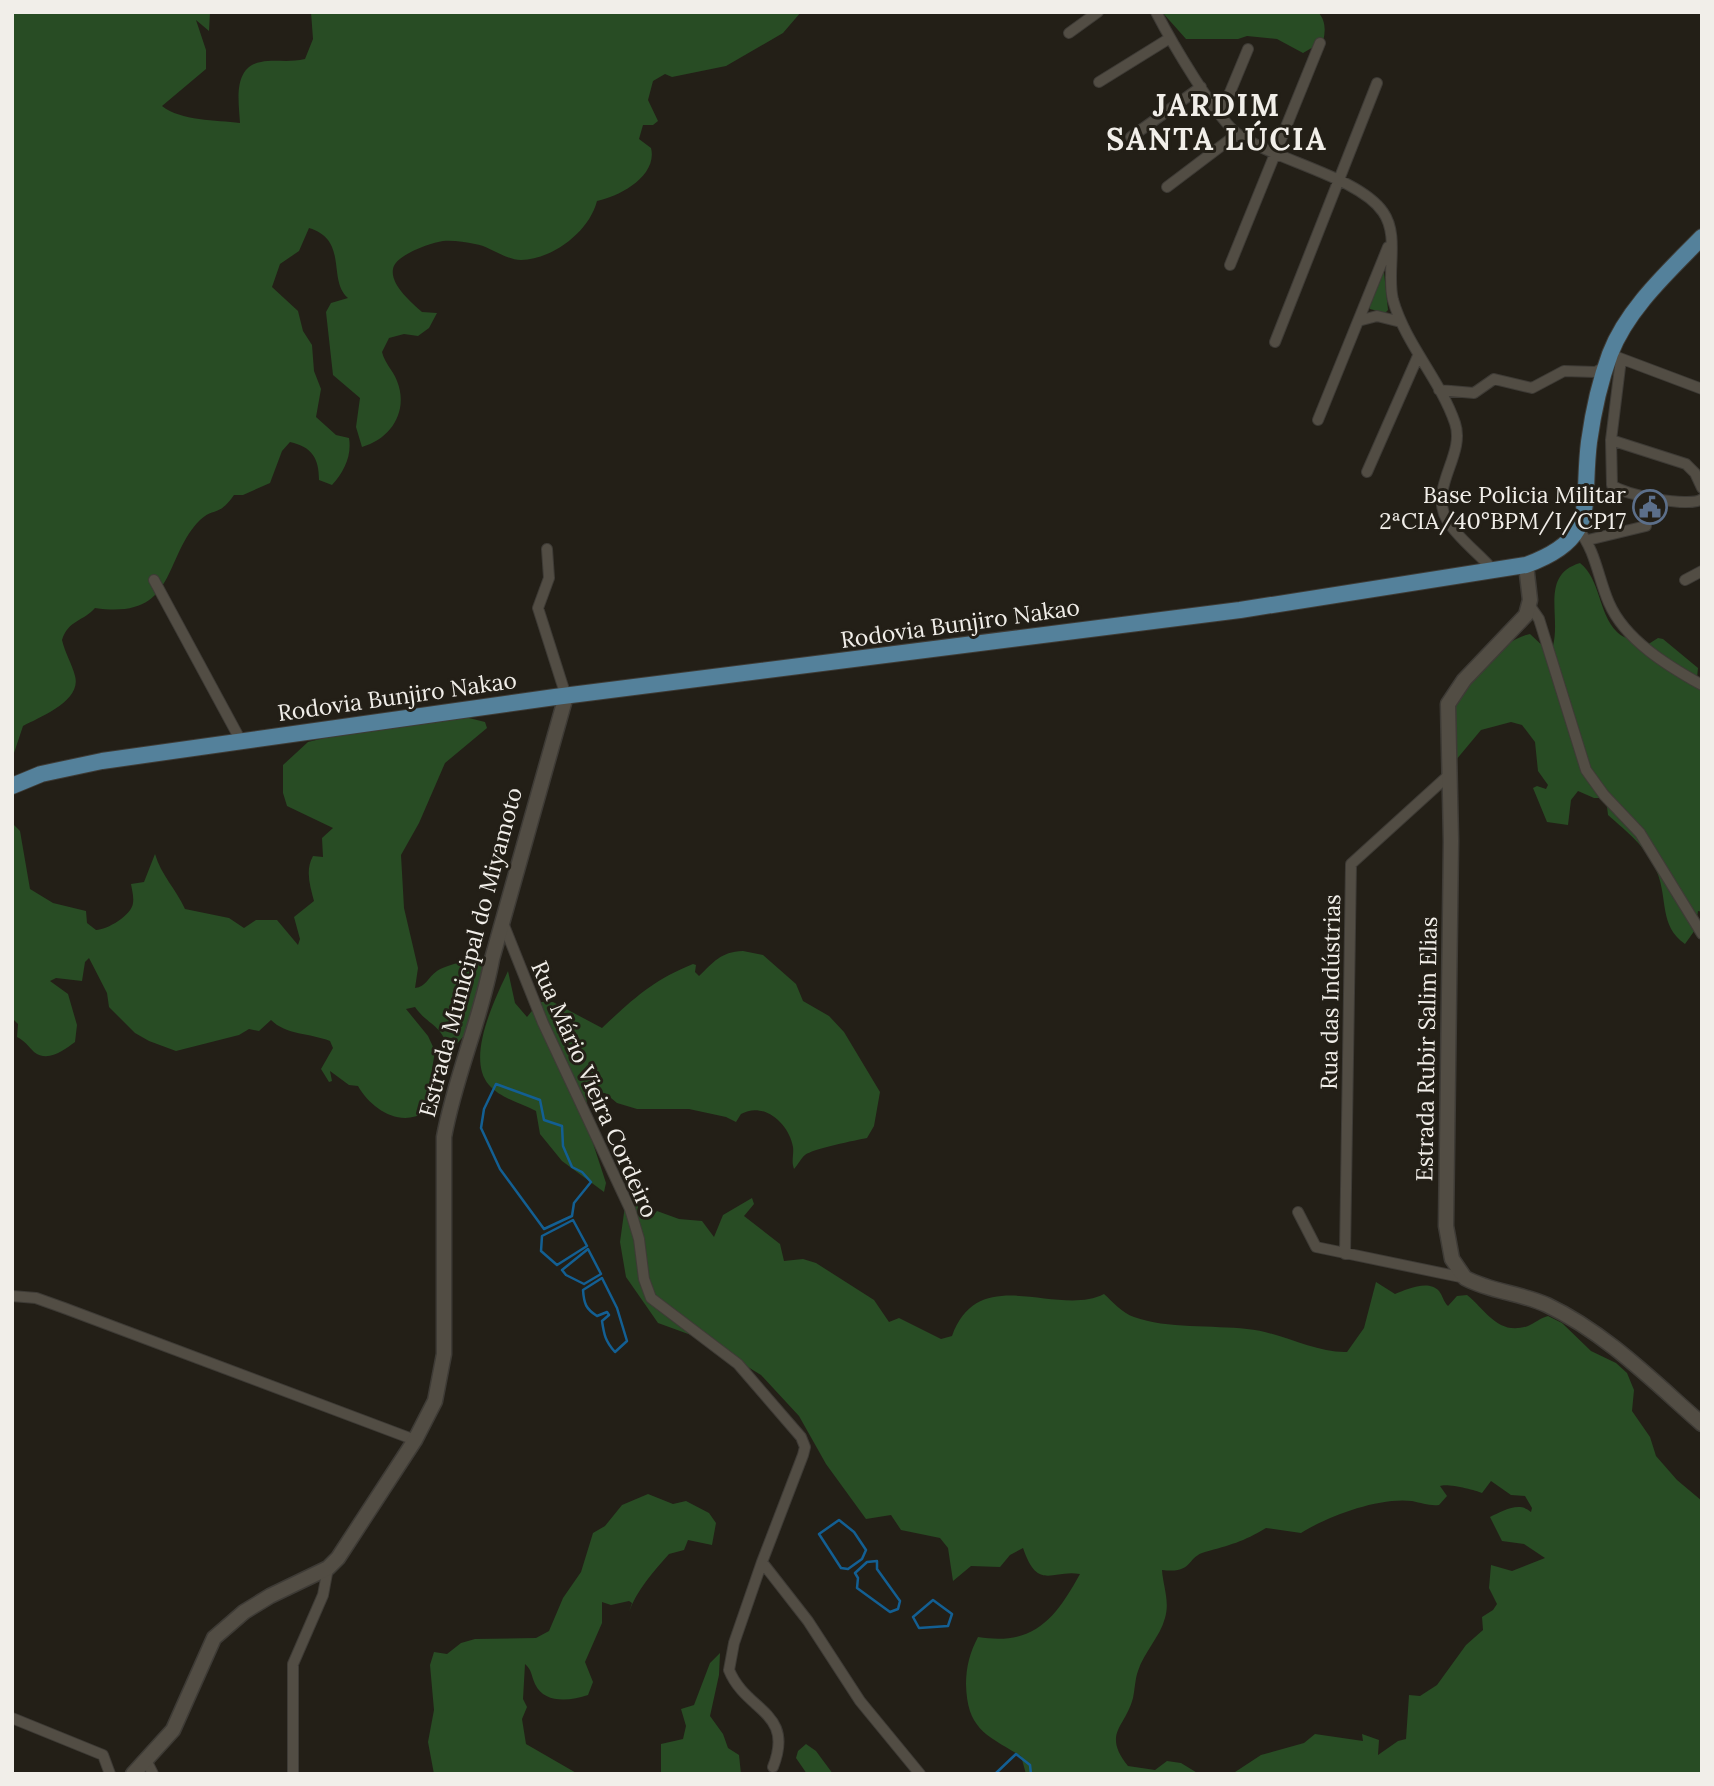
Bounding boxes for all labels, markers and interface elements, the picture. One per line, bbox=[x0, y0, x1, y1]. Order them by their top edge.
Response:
district label: JARDIM SANTA LÚCIA bbox=[1106, 86, 1328, 158]
place label: Base Policia Militar 2ªCIA/40°BPM/I/CP17 bbox=[1379, 480, 1626, 536]
public building icon: Base Policia Militar 2ªCIA/40°BPM/I/CP17 bbox=[1631, 488, 1669, 526]
street label: Rodovia Bunjiro Nakao bbox=[839, 592, 1081, 654]
street label: Rodovia Bunjiro Nakao bbox=[276, 665, 518, 727]
street label: Estrada Municipal do Miyamoto bbox=[412, 784, 528, 1120]
street label: Rua das Indústrias bbox=[1314, 894, 1346, 1090]
street label: Estrada Rubir Salim Elias bbox=[1409, 916, 1443, 1182]
street label: Rua Mário Vieira Cordeiro bbox=[525, 956, 665, 1222]

